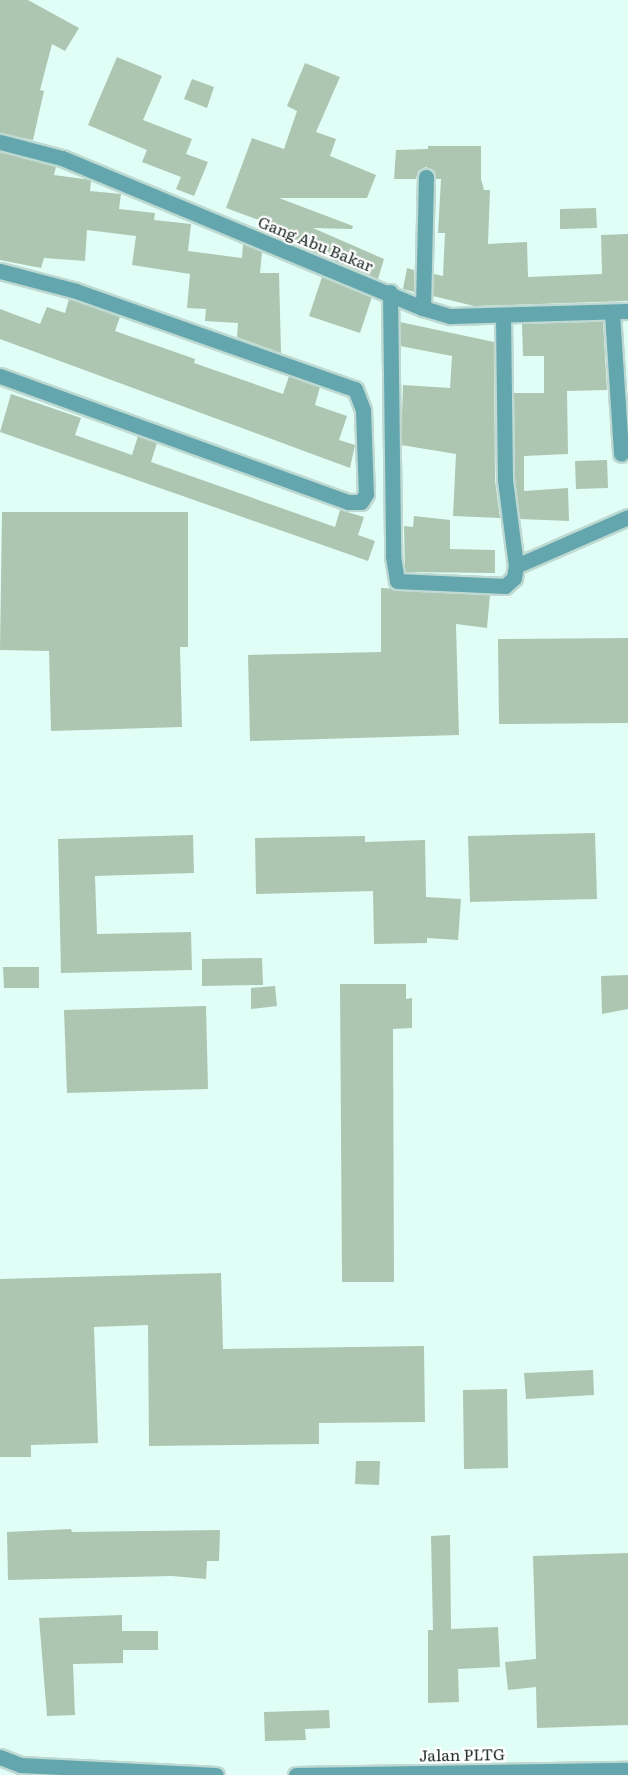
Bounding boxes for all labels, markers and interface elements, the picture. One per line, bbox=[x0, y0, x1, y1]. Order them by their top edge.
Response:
street label: Gang Abu Bakar bbox=[256, 211, 376, 275]
street label: Jalan PLTG bbox=[419, 1744, 505, 1764]

